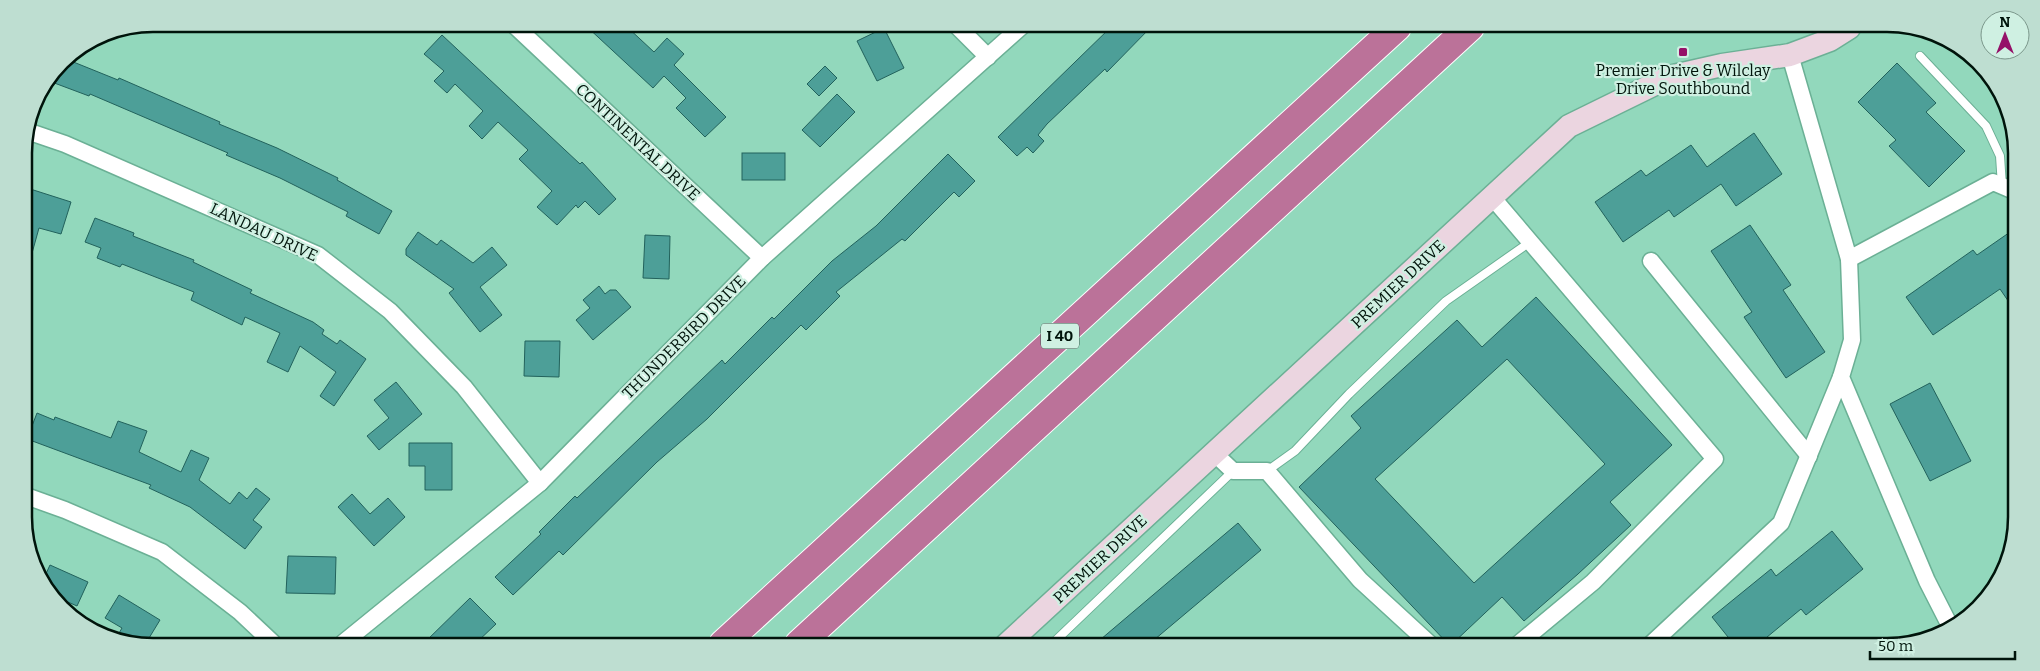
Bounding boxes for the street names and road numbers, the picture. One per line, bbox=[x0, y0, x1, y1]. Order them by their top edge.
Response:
street label: CONTINENTAL DRIVE bbox=[572, 80, 704, 204]
street label: LANDAU DRIVE bbox=[207, 199, 321, 265]
street label: PREMIER DRIVE bbox=[1347, 236, 1449, 332]
street label: THUNDERBIRD DRIVE bbox=[618, 271, 750, 403]
road number: I 40 bbox=[1041, 324, 1079, 348]
street label: PREMIER DRIVE bbox=[1049, 511, 1151, 607]

